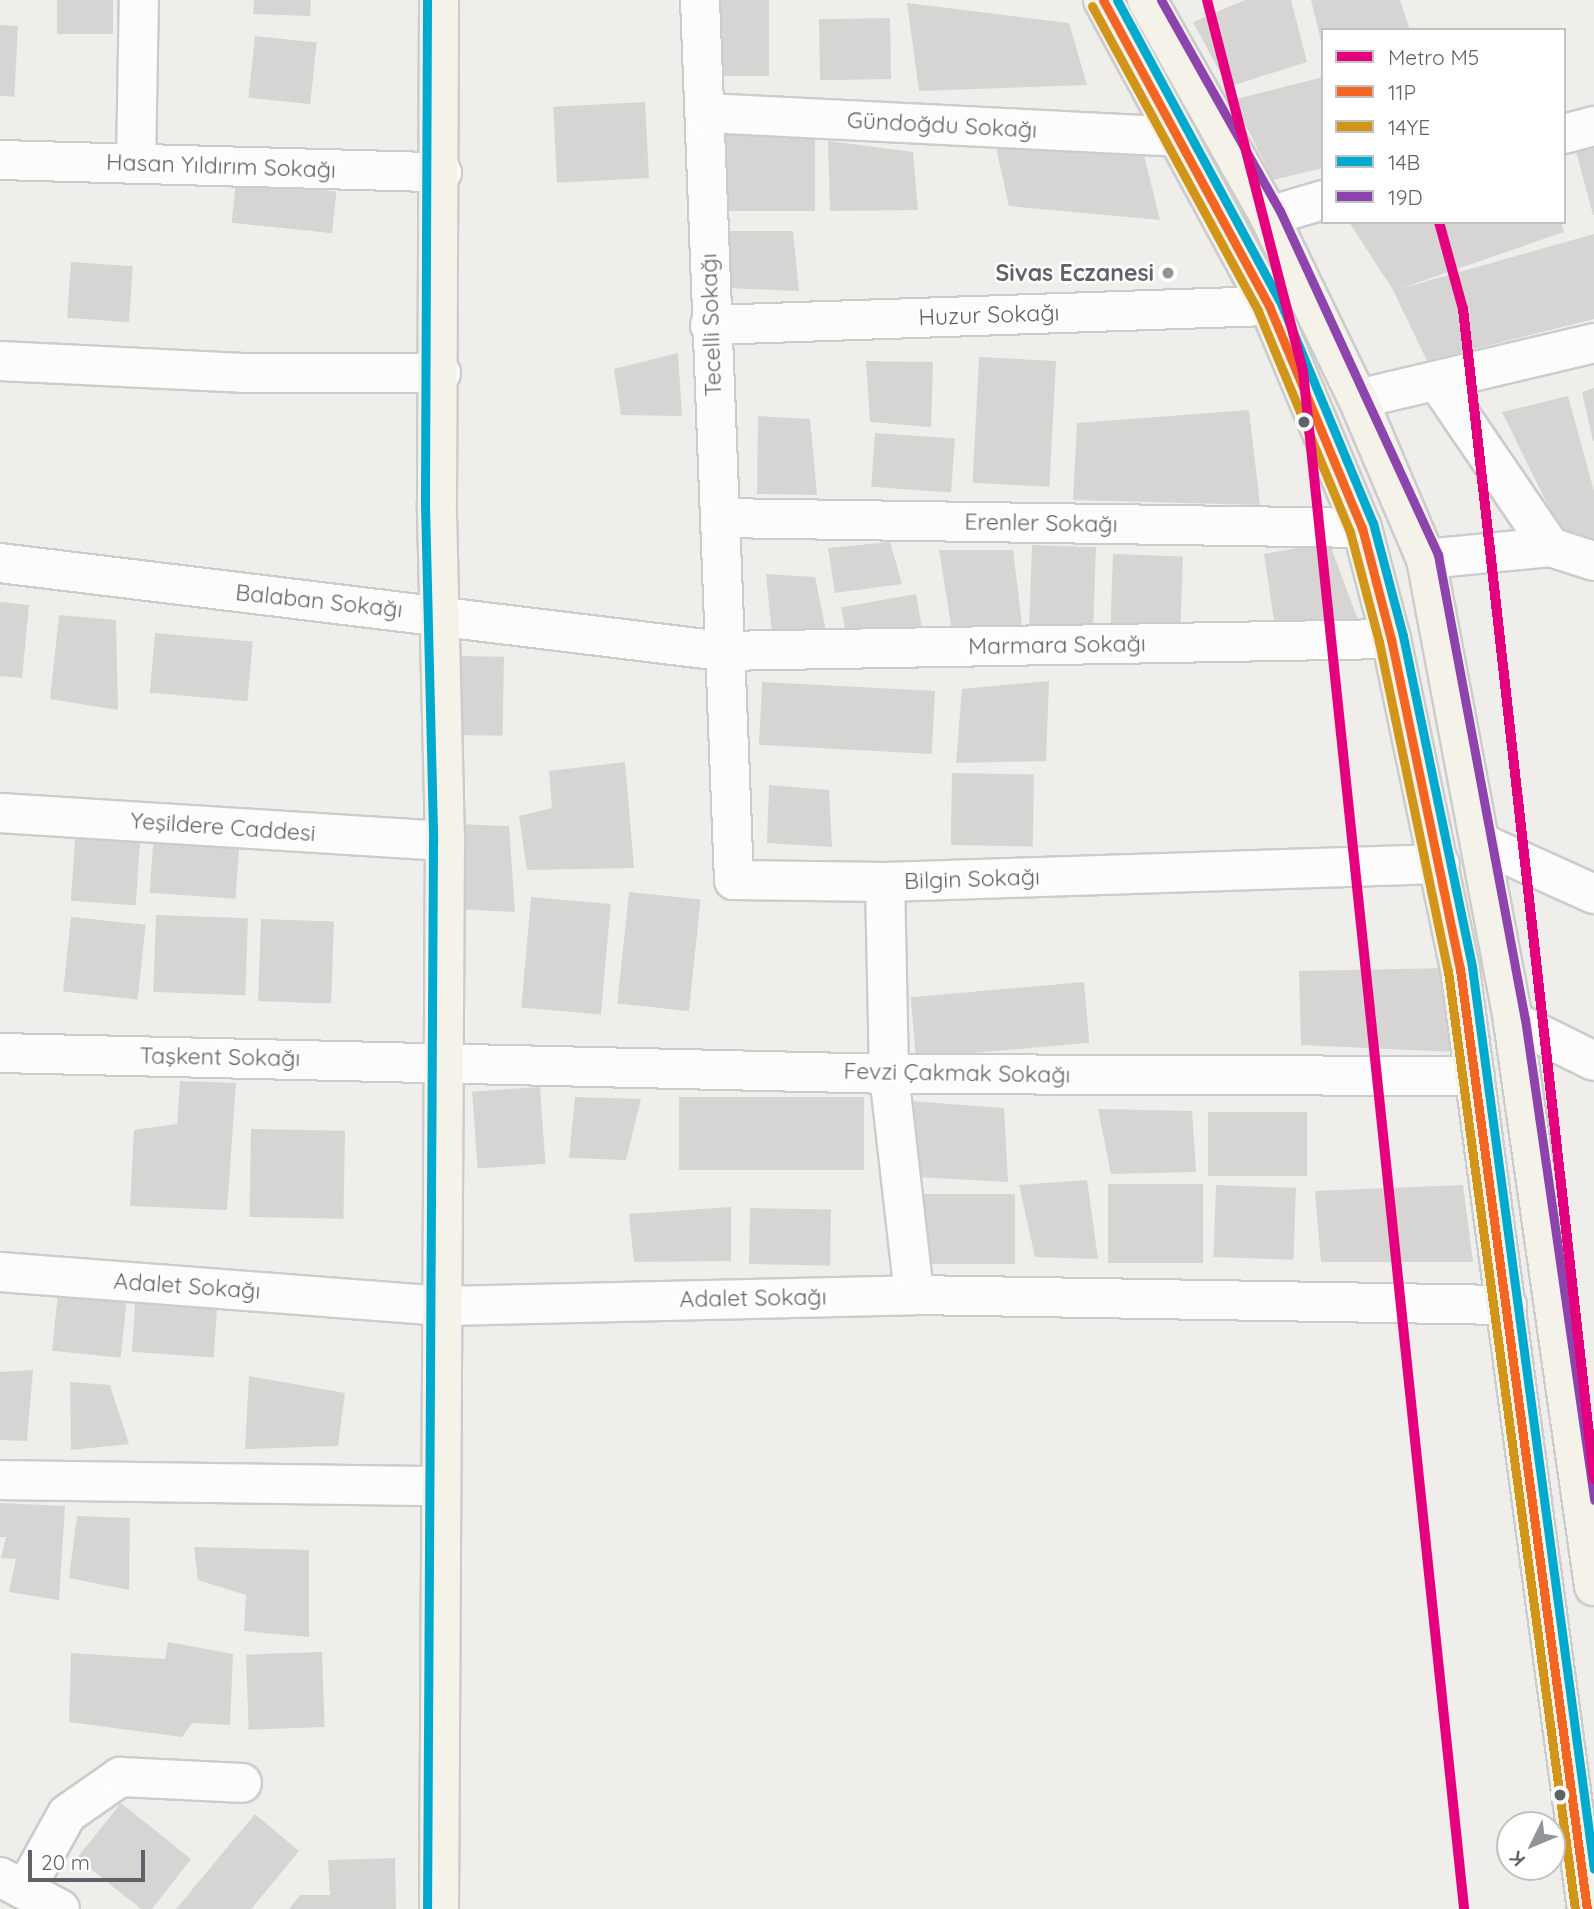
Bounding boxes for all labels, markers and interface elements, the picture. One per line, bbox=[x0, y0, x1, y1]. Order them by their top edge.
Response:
legend bbox=[1321, 28, 1566, 224]
text: Metro M5 bbox=[1388, 44, 1479, 70]
text: 11P bbox=[1388, 79, 1416, 105]
street label: Gündoğdu Sokağı bbox=[846, 106, 1038, 144]
text: 14YE bbox=[1388, 114, 1430, 140]
street label: Hasan Yıldırım Sokağı bbox=[106, 148, 336, 184]
text: 14B bbox=[1388, 149, 1420, 175]
text: 19D bbox=[1388, 184, 1423, 210]
street label: Tecelli Sokağı bbox=[695, 253, 727, 397]
place label: Sivas Eczanesi bbox=[996, 259, 1154, 287]
marker: Sivas Eczanesi bbox=[1160, 265, 1176, 281]
street label: Huzur Sokağı bbox=[918, 299, 1060, 331]
unlabelled marker bbox=[1297, 415, 1311, 429]
street label: Erenler Sokağı bbox=[964, 508, 1118, 538]
street label: Balaban Sokağı bbox=[234, 579, 404, 623]
street label: Marmara Sokağı bbox=[968, 630, 1146, 660]
street label: Yeşildere Caddesi bbox=[129, 807, 317, 847]
street label: Bilgin Sokağı bbox=[904, 863, 1040, 895]
street label: Taşkent Sokağı bbox=[139, 1042, 301, 1072]
street label: Fevzi Çakmak Sokağı bbox=[843, 1057, 1071, 1089]
street label: Adalet Sokağı bbox=[113, 1267, 261, 1305]
street label: Adalet Sokağı bbox=[679, 1283, 827, 1313]
unlabelled marker bbox=[1553, 1788, 1567, 1802]
north arrow bbox=[1496, 1811, 1566, 1881]
scale bar bbox=[32, 1836, 149, 1880]
text: K bbox=[1504, 1846, 1530, 1872]
text: 20 m bbox=[41, 1849, 90, 1875]

